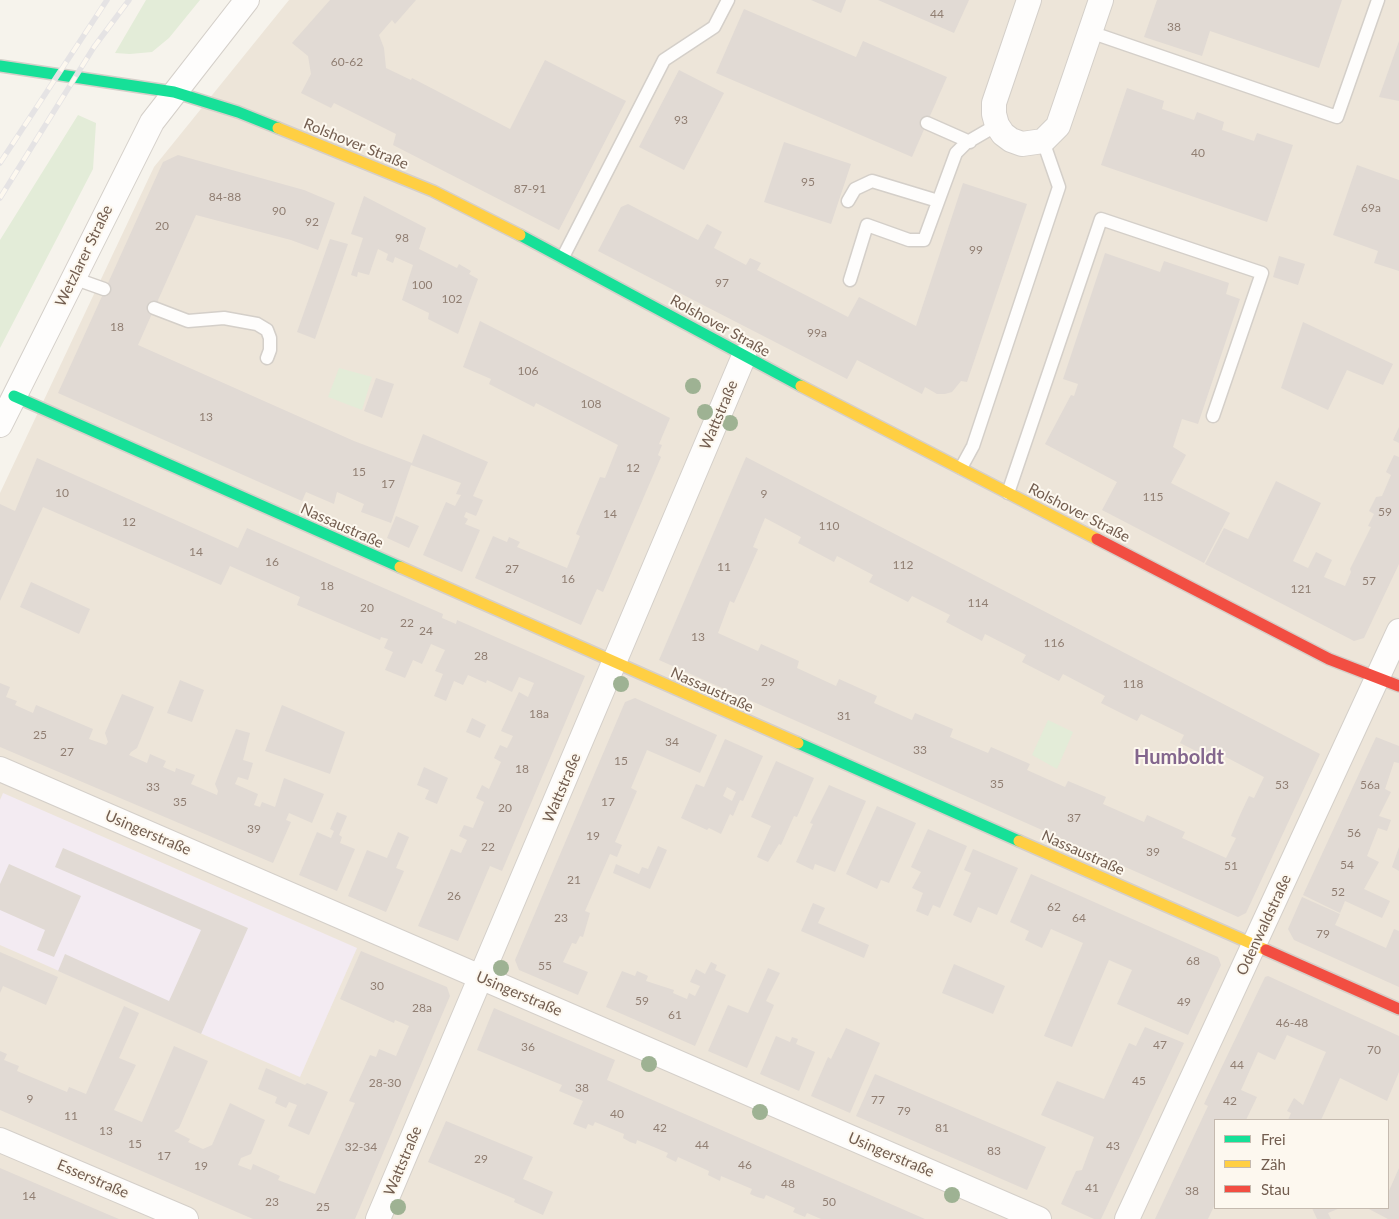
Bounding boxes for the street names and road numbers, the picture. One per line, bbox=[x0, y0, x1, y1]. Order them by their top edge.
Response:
street label: Rolshover Straße bbox=[301, 115, 411, 173]
street label: Wetzlarer Straße bbox=[52, 202, 116, 310]
street label: Rolshover Straße bbox=[667, 291, 773, 361]
street label: Wattstraße bbox=[696, 378, 742, 452]
street label: Rolshover Straße bbox=[1025, 480, 1133, 546]
street label: Nassaustraße bbox=[298, 500, 386, 552]
street label: Nassaustraße bbox=[668, 664, 756, 716]
street label: Wattstraße bbox=[539, 751, 585, 825]
street label: Usingerstraße bbox=[102, 807, 194, 859]
street label: Nassaustraße bbox=[1039, 827, 1127, 879]
street label: Odenwaldstraße bbox=[1233, 872, 1295, 978]
street label: Usingerstraße bbox=[473, 968, 565, 1020]
street label: Wattstraße bbox=[380, 1124, 426, 1198]
street label: Usingerstraße bbox=[845, 1129, 937, 1181]
street label: Esserstraße bbox=[54, 1156, 132, 1202]

